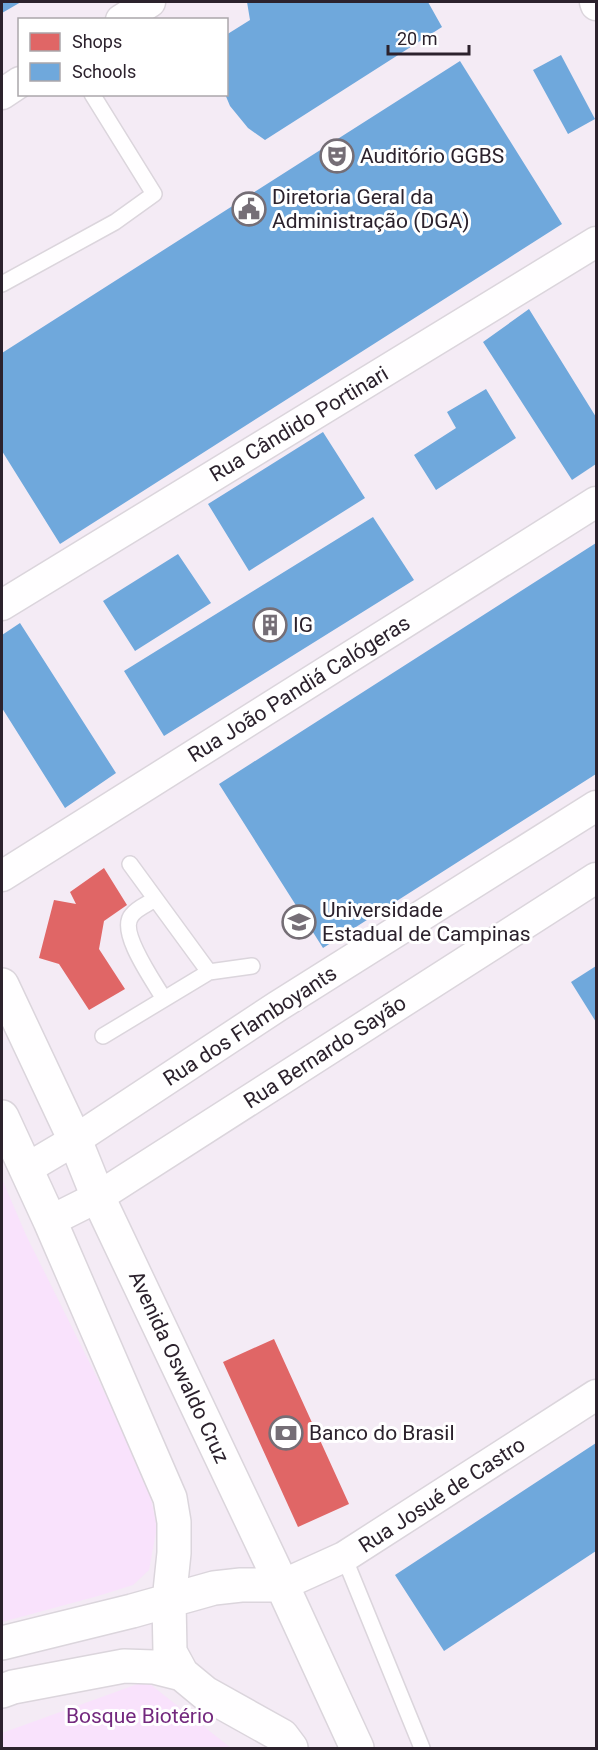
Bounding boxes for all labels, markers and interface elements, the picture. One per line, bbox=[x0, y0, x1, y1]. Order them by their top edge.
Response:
legend bbox=[18, 18, 228, 96]
scale bar bbox=[388, 18, 469, 56]
text: 20 m bbox=[397, 28, 437, 49]
text: Shops bbox=[72, 31, 122, 52]
text: Schools bbox=[72, 61, 136, 82]
theatre icon: Auditório GGBS bbox=[319, 138, 355, 174]
place label: Auditório GGBS bbox=[360, 144, 504, 168]
place label: Diretoria Geral da Administração (DGA) bbox=[272, 185, 470, 233]
public building icon: Diretoria Geral da Administração (DGA) bbox=[231, 191, 267, 227]
street label: Rua Cândido Portinari bbox=[205, 361, 393, 487]
building icon: IG bbox=[252, 607, 288, 643]
street label: Rua João Pandiá Calógeras bbox=[184, 611, 414, 767]
place label: IG bbox=[293, 613, 313, 637]
place label: Universidade Estadual de Campinas bbox=[322, 898, 531, 946]
school or university icon: Universidade Estadual de Campinas bbox=[281, 904, 317, 940]
street label: Rua dos Flamboyants bbox=[159, 961, 341, 1091]
street label: Rua Bernardo Sayão bbox=[239, 991, 411, 1113]
street label: Avenida Oswaldo Cruz bbox=[124, 1267, 234, 1467]
bank icon: Banco do Brasil bbox=[268, 1415, 304, 1451]
place label: Banco do Brasil bbox=[309, 1421, 455, 1445]
street label: Rua Josué de Castro bbox=[354, 1432, 530, 1558]
park label: Bosque Biotério bbox=[66, 1704, 214, 1728]

